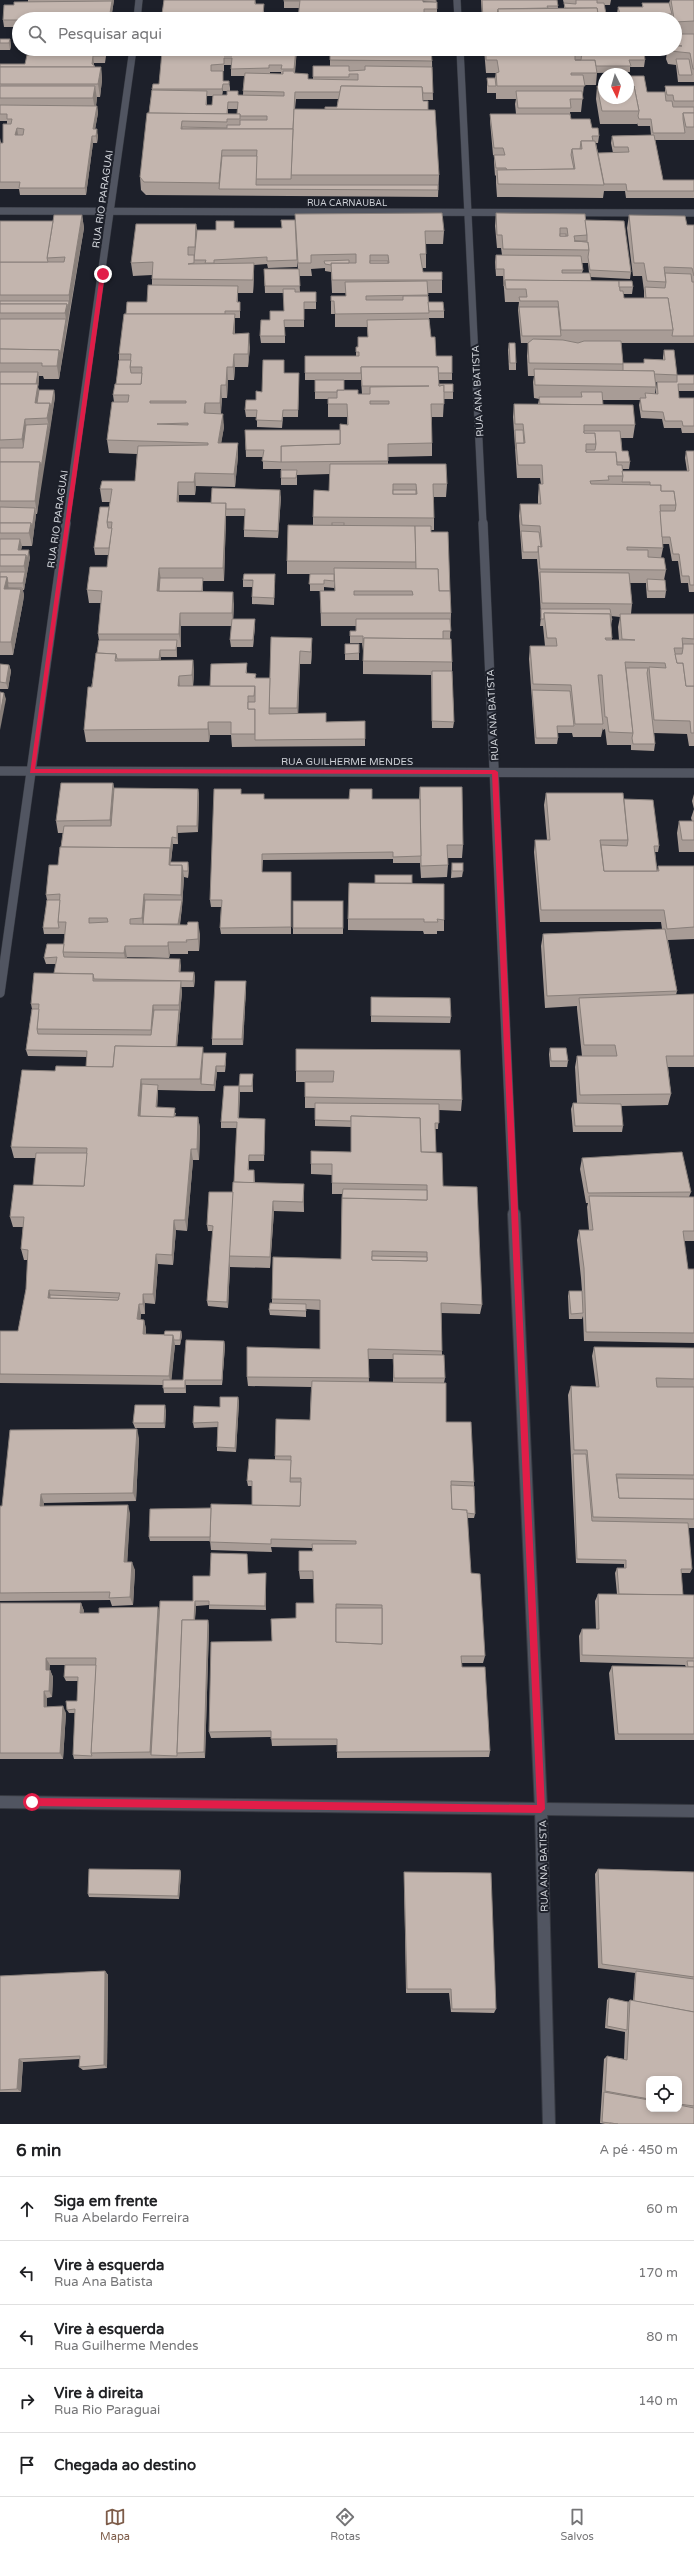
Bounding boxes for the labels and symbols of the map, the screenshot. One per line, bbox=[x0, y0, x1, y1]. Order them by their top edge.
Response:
north arrow bbox=[598, 68, 634, 104]
street label: RUA RIO PARAGUAI bbox=[90, 149, 116, 249]
street label: RUA CARNAUBAL bbox=[307, 198, 388, 209]
route end bbox=[94, 265, 112, 283]
street label: RUA ANA BATISTA bbox=[470, 345, 486, 437]
street label: RUA RIO PARAGUAI bbox=[45, 469, 71, 569]
street label: RUA ANA BATISTA bbox=[485, 669, 501, 761]
street label: RUA GUILHERME MENDES bbox=[281, 756, 413, 768]
route start bbox=[23, 1793, 41, 1811]
street label: RUA ANA BATISTA bbox=[537, 1820, 551, 1912]

